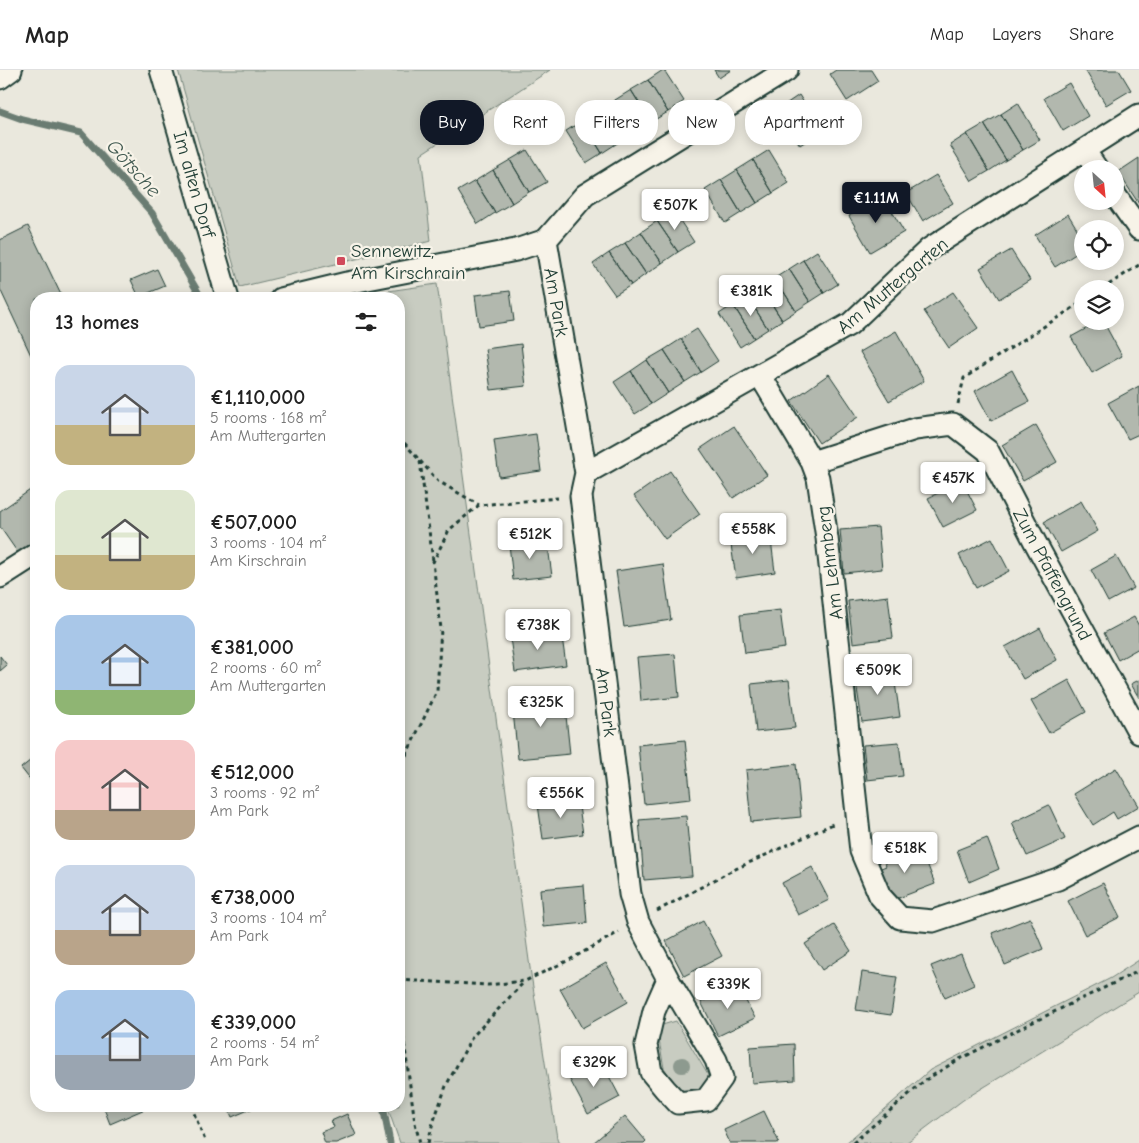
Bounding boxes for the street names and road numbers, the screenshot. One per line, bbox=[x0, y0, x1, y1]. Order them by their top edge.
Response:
street label: Im alten Dorf bbox=[168, 129, 220, 242]
street label: Am Muttergarten bbox=[833, 233, 953, 339]
street label: Am Park bbox=[539, 266, 573, 339]
street label: Am Lehmberg bbox=[812, 505, 848, 621]
street label: Zum Pfaffengrund bbox=[1008, 505, 1096, 644]
street label: Am Park bbox=[591, 666, 621, 739]

